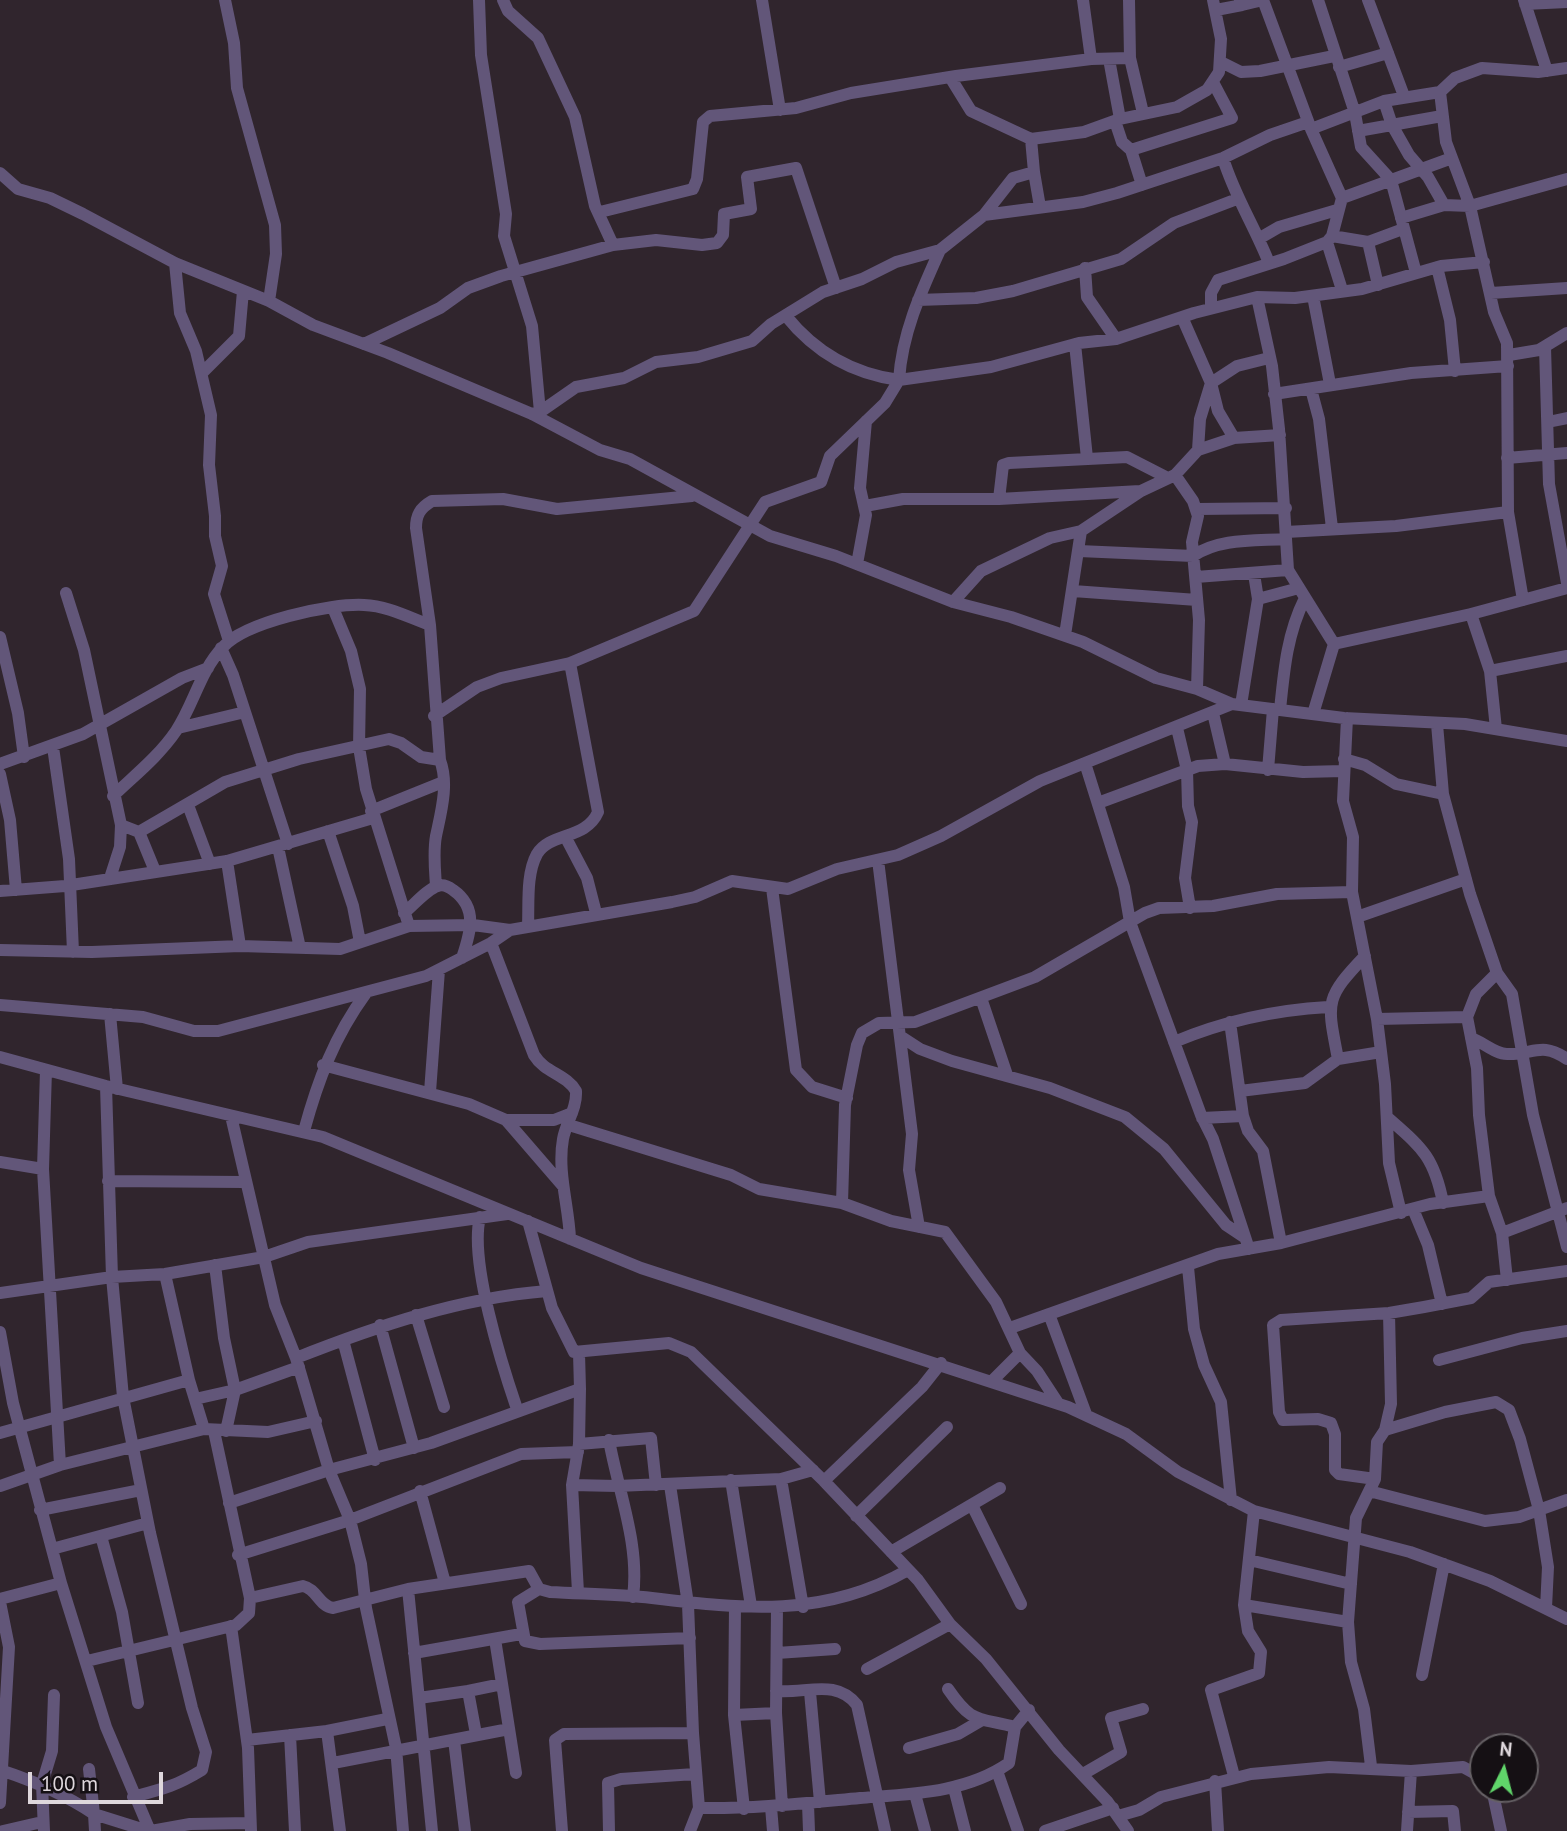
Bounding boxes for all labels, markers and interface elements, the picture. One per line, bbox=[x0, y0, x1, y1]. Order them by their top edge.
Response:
north arrow bbox=[1469, 1733, 1539, 1803]
text: N bbox=[1499, 1737, 1513, 1762]
scale bar bbox=[32, 1758, 166, 1802]
text: 100 m bbox=[41, 1770, 98, 1797]

